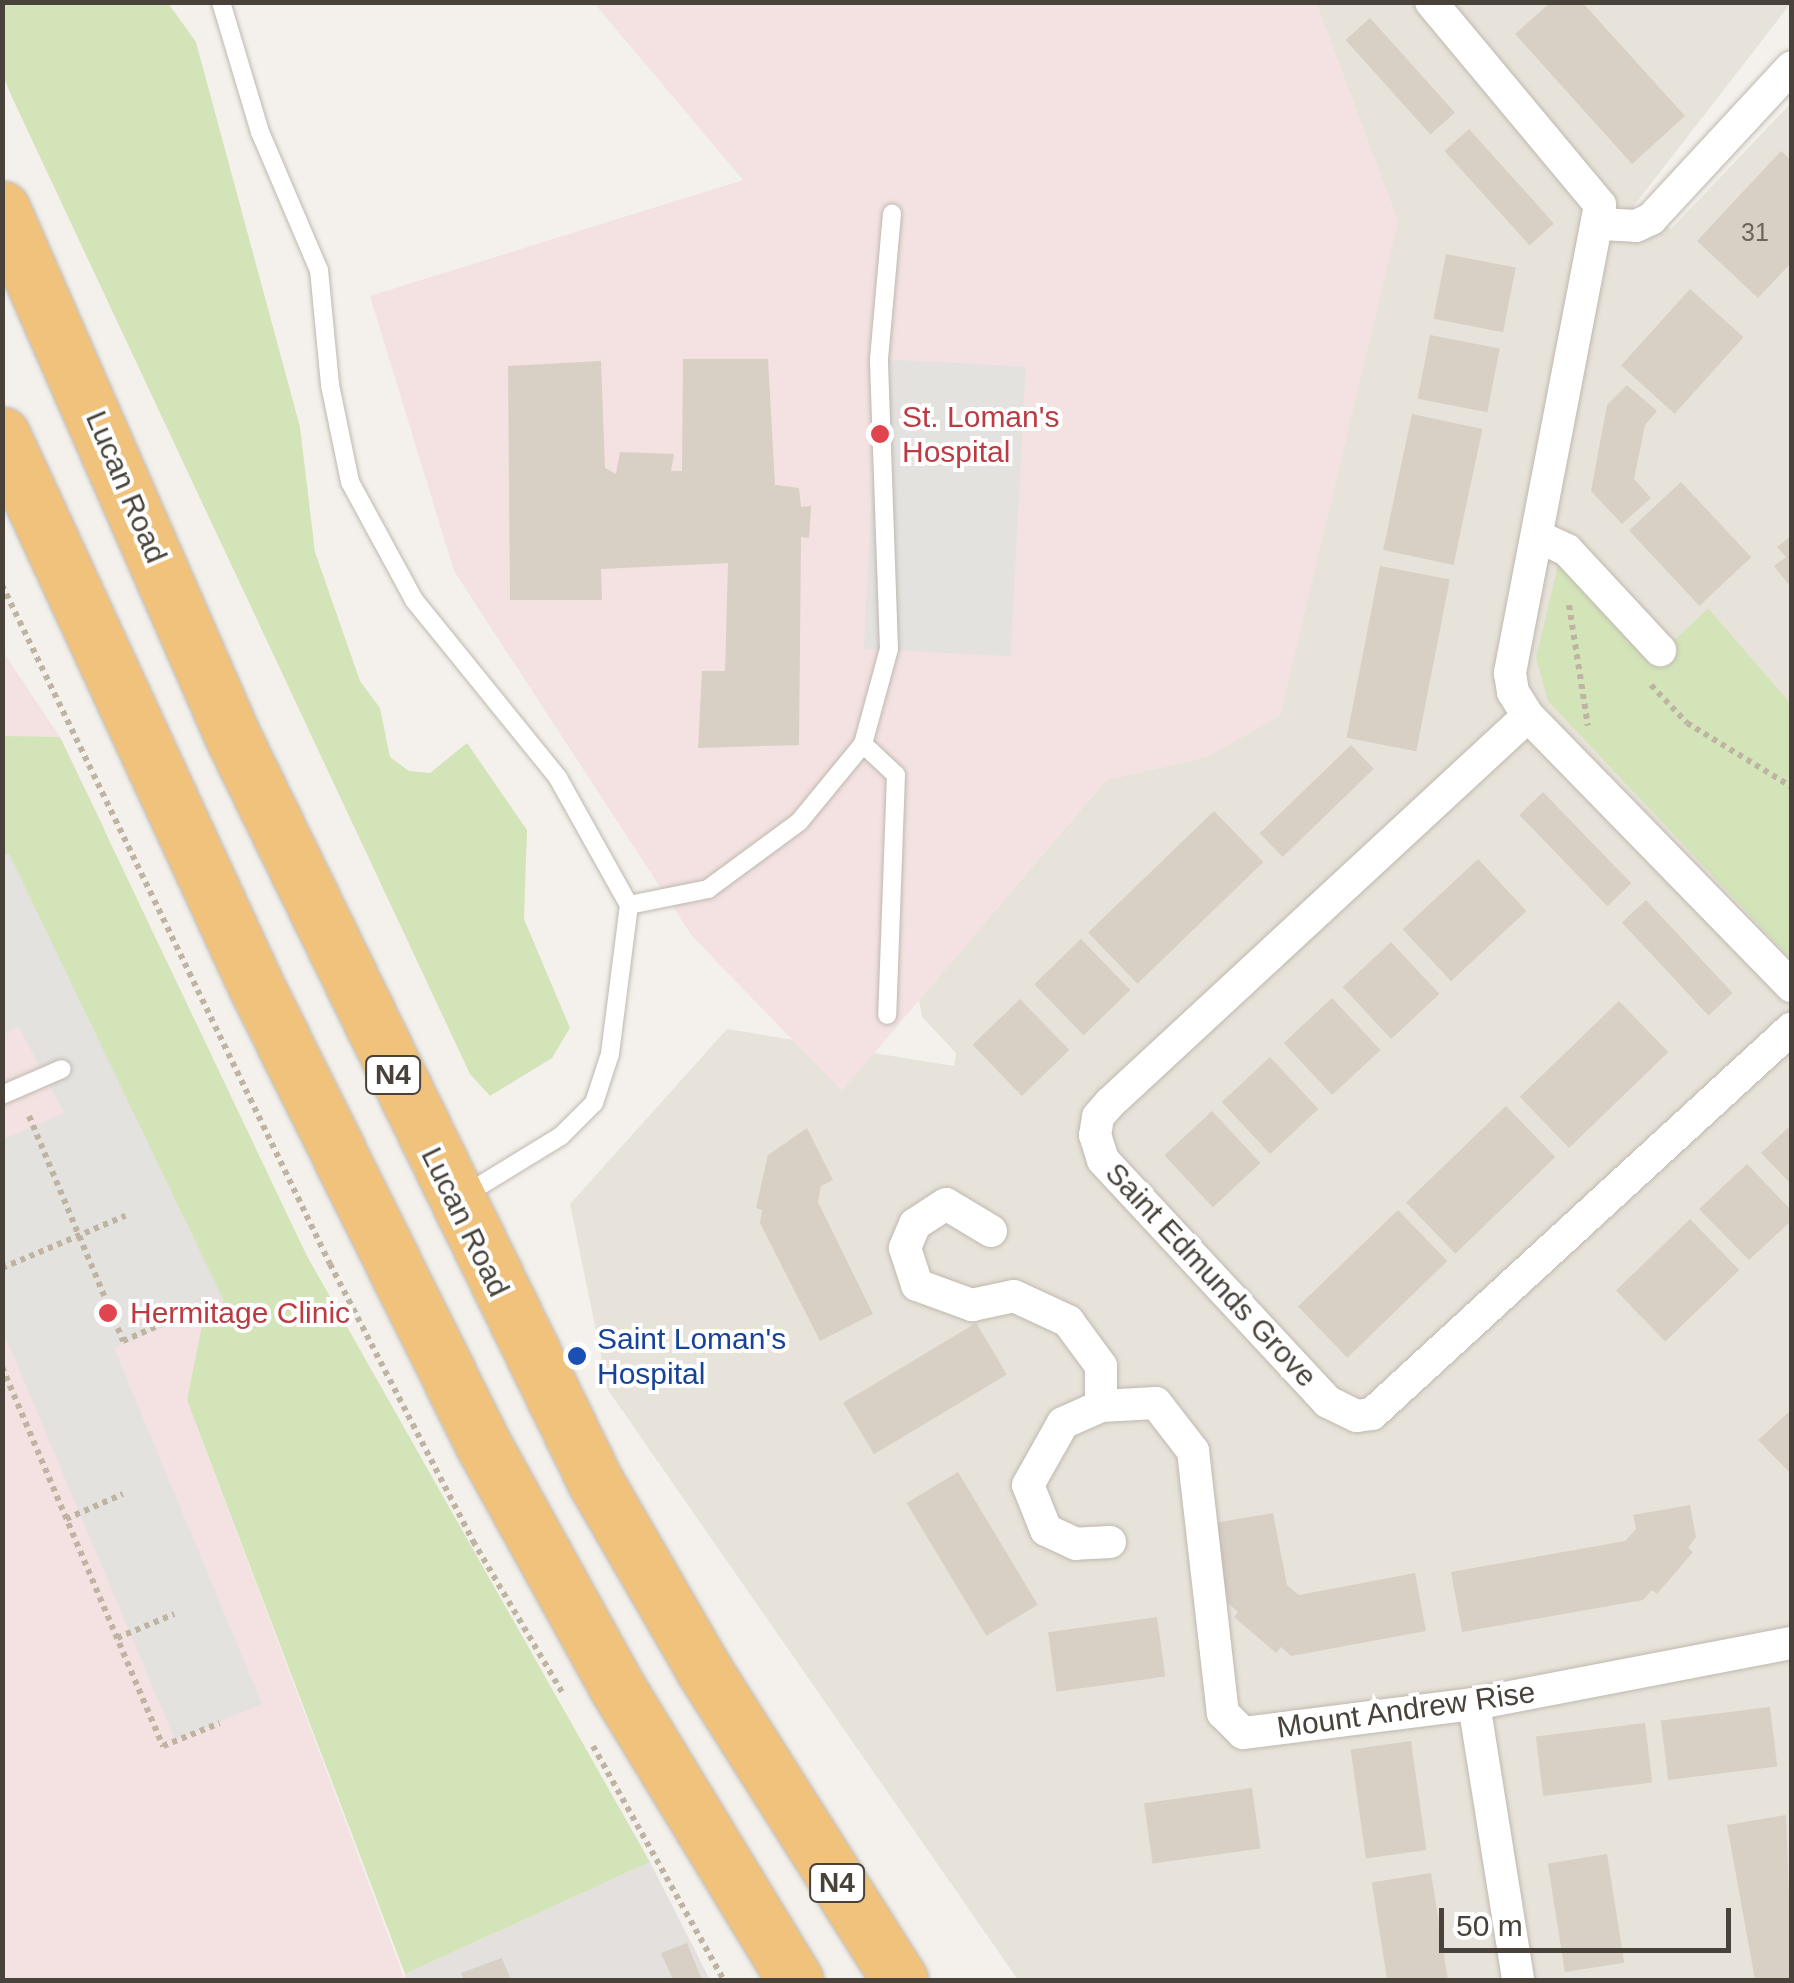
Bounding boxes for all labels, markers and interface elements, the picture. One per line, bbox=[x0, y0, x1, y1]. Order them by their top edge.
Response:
house number: 31 bbox=[1741, 217, 1769, 247]
place label: St. Loman's Hospital bbox=[902, 399, 1059, 470]
street label: Lucan Road bbox=[78, 406, 174, 568]
marker: St. Loman's Hospital bbox=[867, 421, 893, 447]
road number: N4 bbox=[363, 1052, 423, 1098]
street label: Lucan Road bbox=[413, 1141, 517, 1303]
street label: Saint Edmunds Grove bbox=[1098, 1155, 1324, 1395]
place label: Hermitage Clinic bbox=[130, 1295, 350, 1331]
marker: Hermitage Clinic bbox=[95, 1300, 121, 1326]
place label: Saint Loman's Hospital bbox=[597, 1321, 786, 1392]
marker: Saint Loman's Hospital bbox=[566, 1345, 588, 1367]
street label: Mount Andrew Rise bbox=[1274, 1674, 1538, 1746]
road number: N4 bbox=[807, 1860, 867, 1906]
scale bar bbox=[1444, 1888, 1736, 1950]
text: 50 m bbox=[1456, 1909, 1523, 1942]

